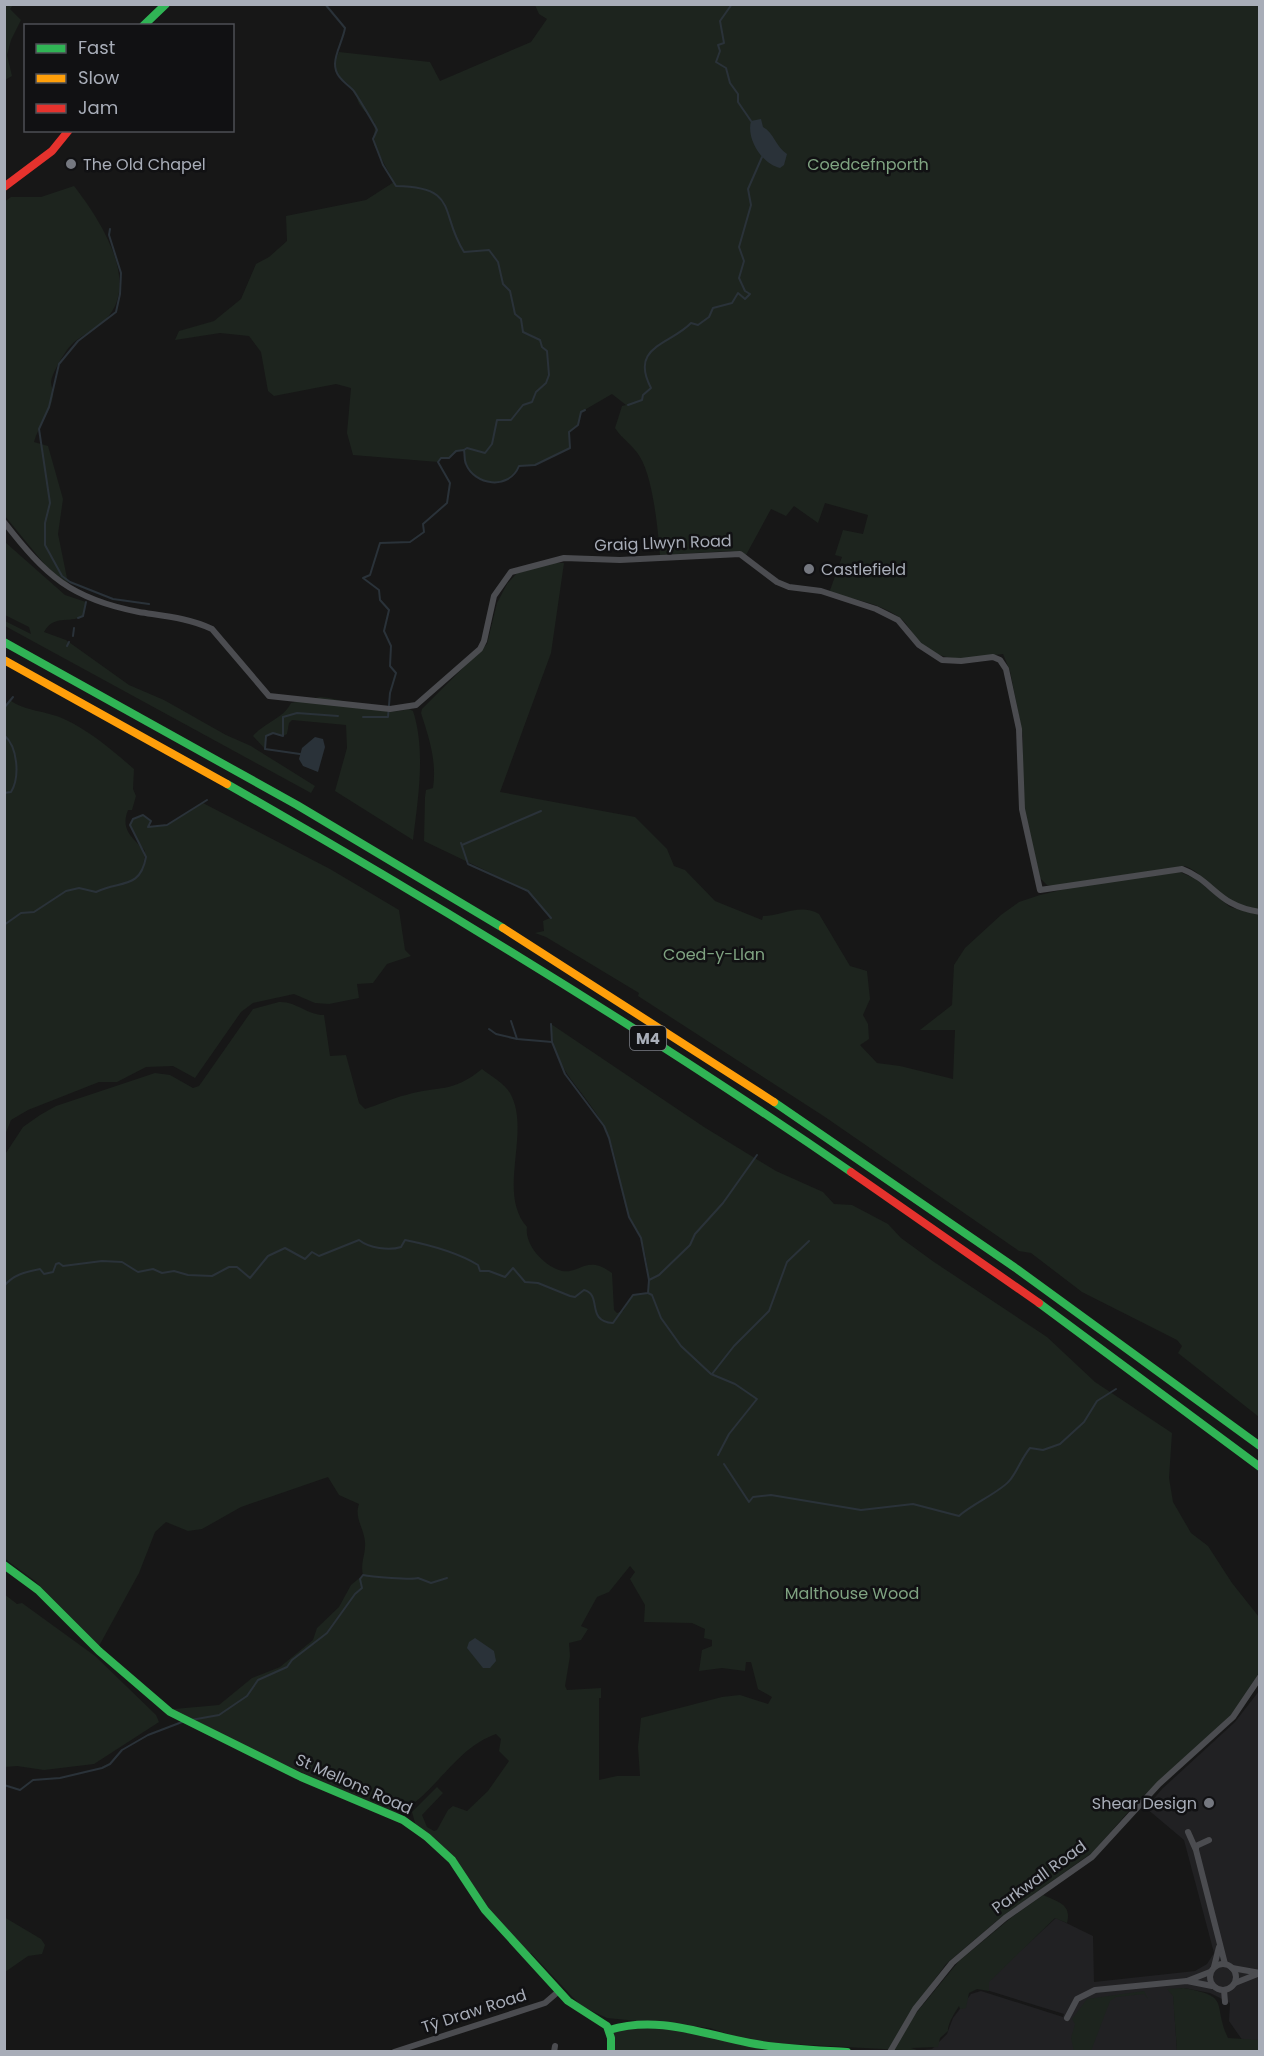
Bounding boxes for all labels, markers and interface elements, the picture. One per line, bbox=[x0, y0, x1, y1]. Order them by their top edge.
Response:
legend bbox=[24, 24, 234, 132]
text: Fast bbox=[78, 35, 115, 60]
text: Slow bbox=[78, 65, 120, 90]
text: Jam bbox=[78, 95, 118, 120]
place label: The Old Chapel bbox=[83, 153, 206, 176]
park label: Coedcefnporth bbox=[807, 153, 929, 176]
marker: The Old Chapel bbox=[64, 157, 78, 171]
street label: Graig Llwyn Road bbox=[594, 529, 732, 557]
place label: Castlefield bbox=[821, 558, 906, 581]
marker: Castlefield bbox=[802, 562, 816, 576]
park label: Coed-y-Llan bbox=[663, 943, 765, 966]
road number: M4 bbox=[630, 1026, 666, 1050]
park label: Malthouse Wood bbox=[785, 1582, 919, 1605]
street label: St Mellons Road bbox=[292, 1748, 416, 1820]
place label: Shear Design bbox=[1092, 1792, 1197, 1815]
marker: Shear Design bbox=[1202, 1796, 1216, 1810]
street label: Parkwall Road bbox=[987, 1835, 1091, 1919]
street label: Tŷ Draw Road bbox=[419, 1983, 529, 2039]

